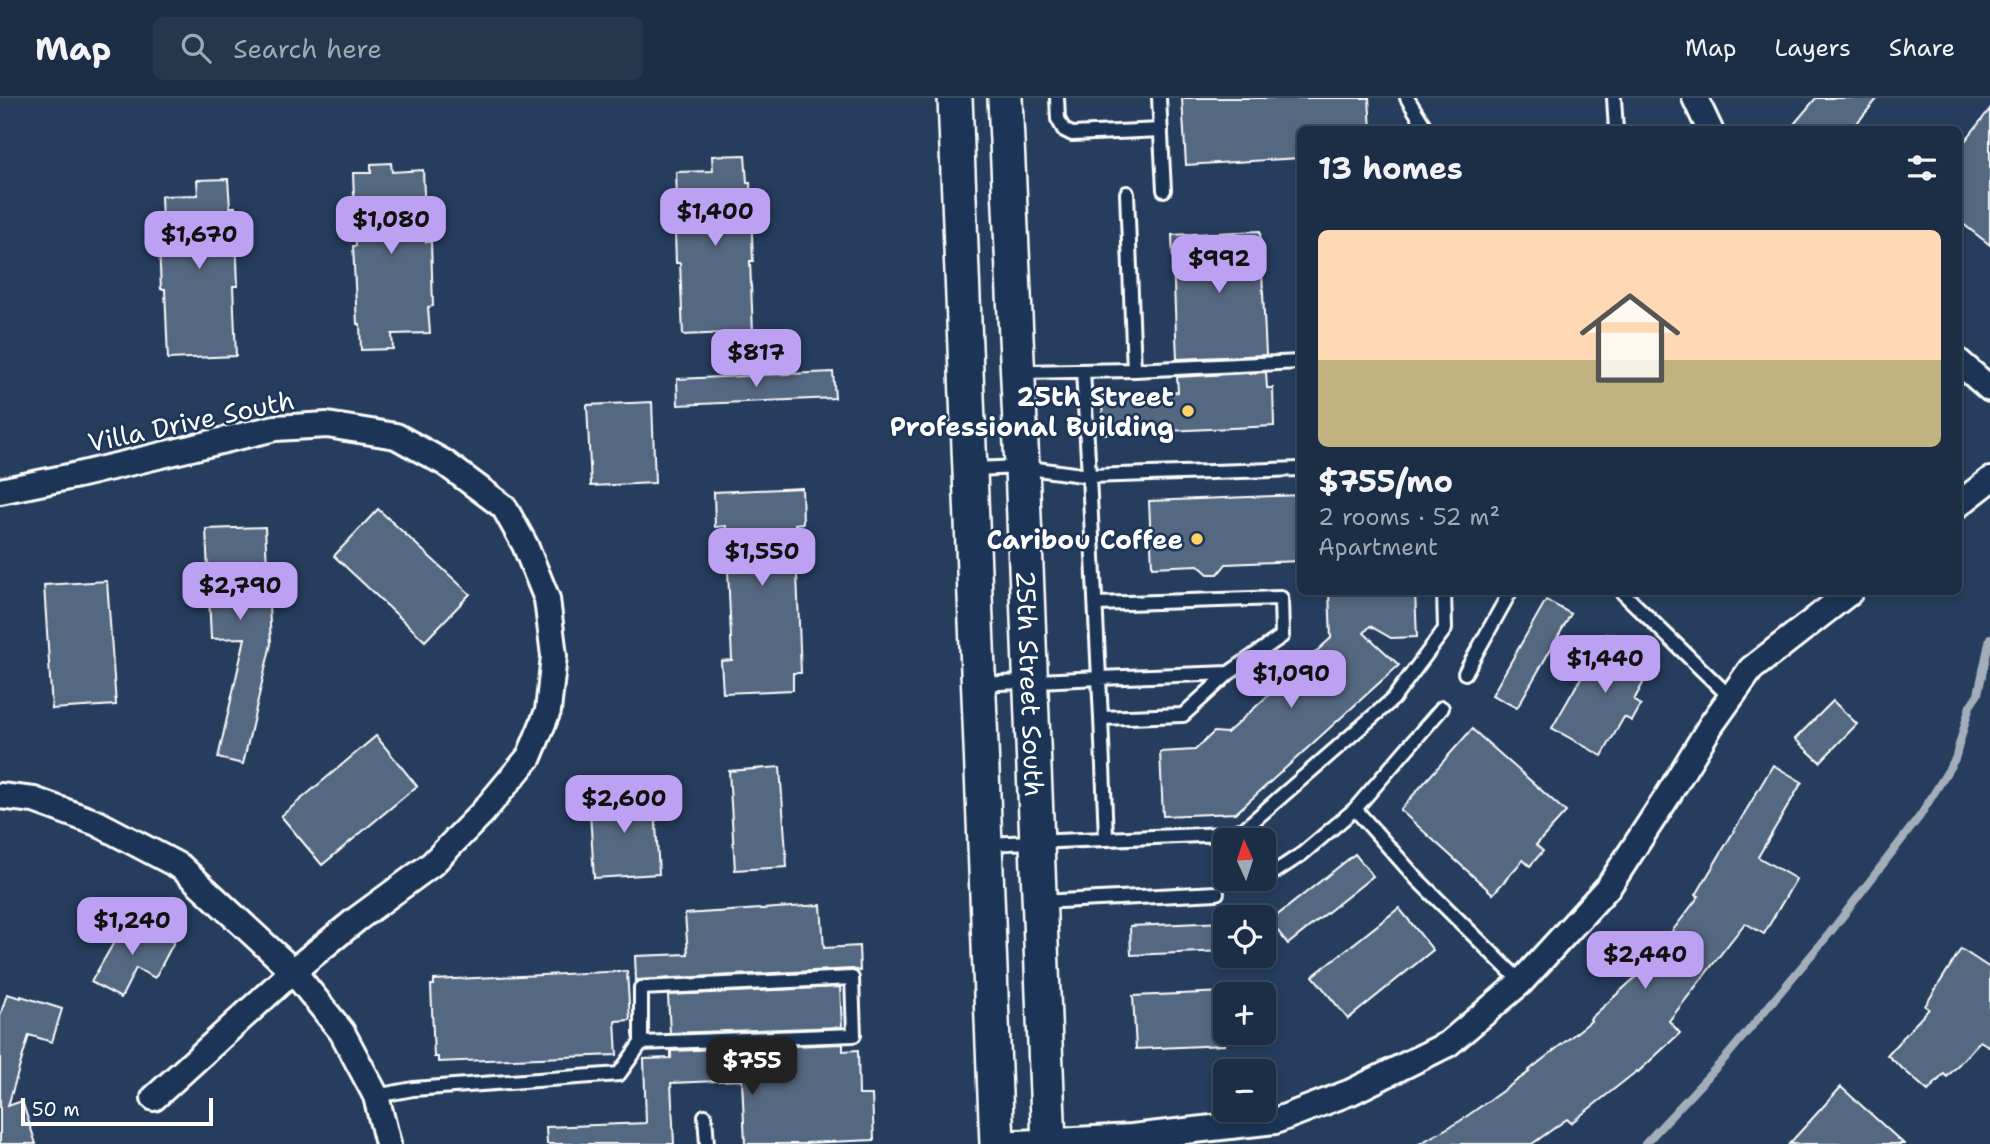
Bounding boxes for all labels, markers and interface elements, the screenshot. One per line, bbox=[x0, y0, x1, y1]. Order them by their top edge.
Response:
search box bbox=[153, 17, 643, 80]
text: Map bbox=[35, 26, 111, 71]
icon: search bbox=[177, 29, 215, 67]
text: Search here bbox=[233, 31, 382, 66]
text: Map bbox=[1685, 32, 1736, 64]
text: Layers bbox=[1774, 32, 1851, 64]
text: Share bbox=[1889, 32, 1955, 64]
text: 13 homes bbox=[1318, 148, 1463, 189]
icon: filters bbox=[1903, 149, 1941, 187]
pin: $1,400 bbox=[658, 188, 772, 248]
text: $1,400 bbox=[676, 196, 754, 226]
pin: $1,080 bbox=[334, 197, 448, 256]
text: $1,080 bbox=[352, 204, 430, 234]
pin: $1,670 bbox=[142, 212, 256, 271]
text: $1,670 bbox=[160, 219, 238, 249]
pin: $992 bbox=[1178, 236, 1260, 295]
text: $992 bbox=[1188, 243, 1250, 273]
icon: home bbox=[1567, 275, 1693, 401]
pin: $817 bbox=[715, 330, 797, 389]
text: $817 bbox=[727, 337, 785, 367]
place label: 25th Street Professional Building bbox=[890, 379, 1174, 444]
street label: Villa Drive South bbox=[85, 382, 297, 460]
marker: 25th Street Professional Building bbox=[1180, 403, 1196, 419]
text: $755/mo bbox=[1318, 461, 1453, 502]
text: 2 rooms · 52 m² bbox=[1318, 502, 1500, 532]
place label: Caribou Coffee bbox=[986, 522, 1183, 557]
pin: $1,550 bbox=[705, 528, 819, 588]
marker: Caribou Coffee bbox=[1189, 531, 1205, 547]
text: Apartment bbox=[1318, 532, 1438, 562]
text: $1,550 bbox=[724, 536, 800, 566]
pin: $2,790 bbox=[183, 562, 297, 622]
street label: 25th Street South bbox=[1009, 569, 1053, 798]
text: $2,790 bbox=[198, 570, 282, 600]
pin: $1,440 bbox=[1548, 636, 1662, 695]
text: $1,440 bbox=[1566, 643, 1644, 673]
pin: $1,090 bbox=[1234, 650, 1348, 710]
text: $1,090 bbox=[1252, 658, 1330, 688]
pin: $2,600 bbox=[567, 776, 681, 835]
text: $2,600 bbox=[581, 783, 667, 813]
north arrow bbox=[1213, 828, 1276, 891]
map controls bbox=[1213, 828, 1276, 1122]
pin: $1,240 bbox=[75, 898, 189, 957]
text: $1,240 bbox=[93, 905, 171, 935]
button: locate bbox=[1213, 905, 1276, 968]
pin: $2,440 bbox=[1588, 932, 1702, 991]
text: $2,440 bbox=[1603, 939, 1687, 969]
button: + bbox=[1213, 982, 1276, 1045]
pin: $755 bbox=[711, 1038, 793, 1097]
text: $755 bbox=[722, 1045, 782, 1075]
button: − bbox=[1213, 1059, 1276, 1122]
scale bar bbox=[21, 1095, 214, 1127]
text: 50 m bbox=[32, 1097, 80, 1122]

